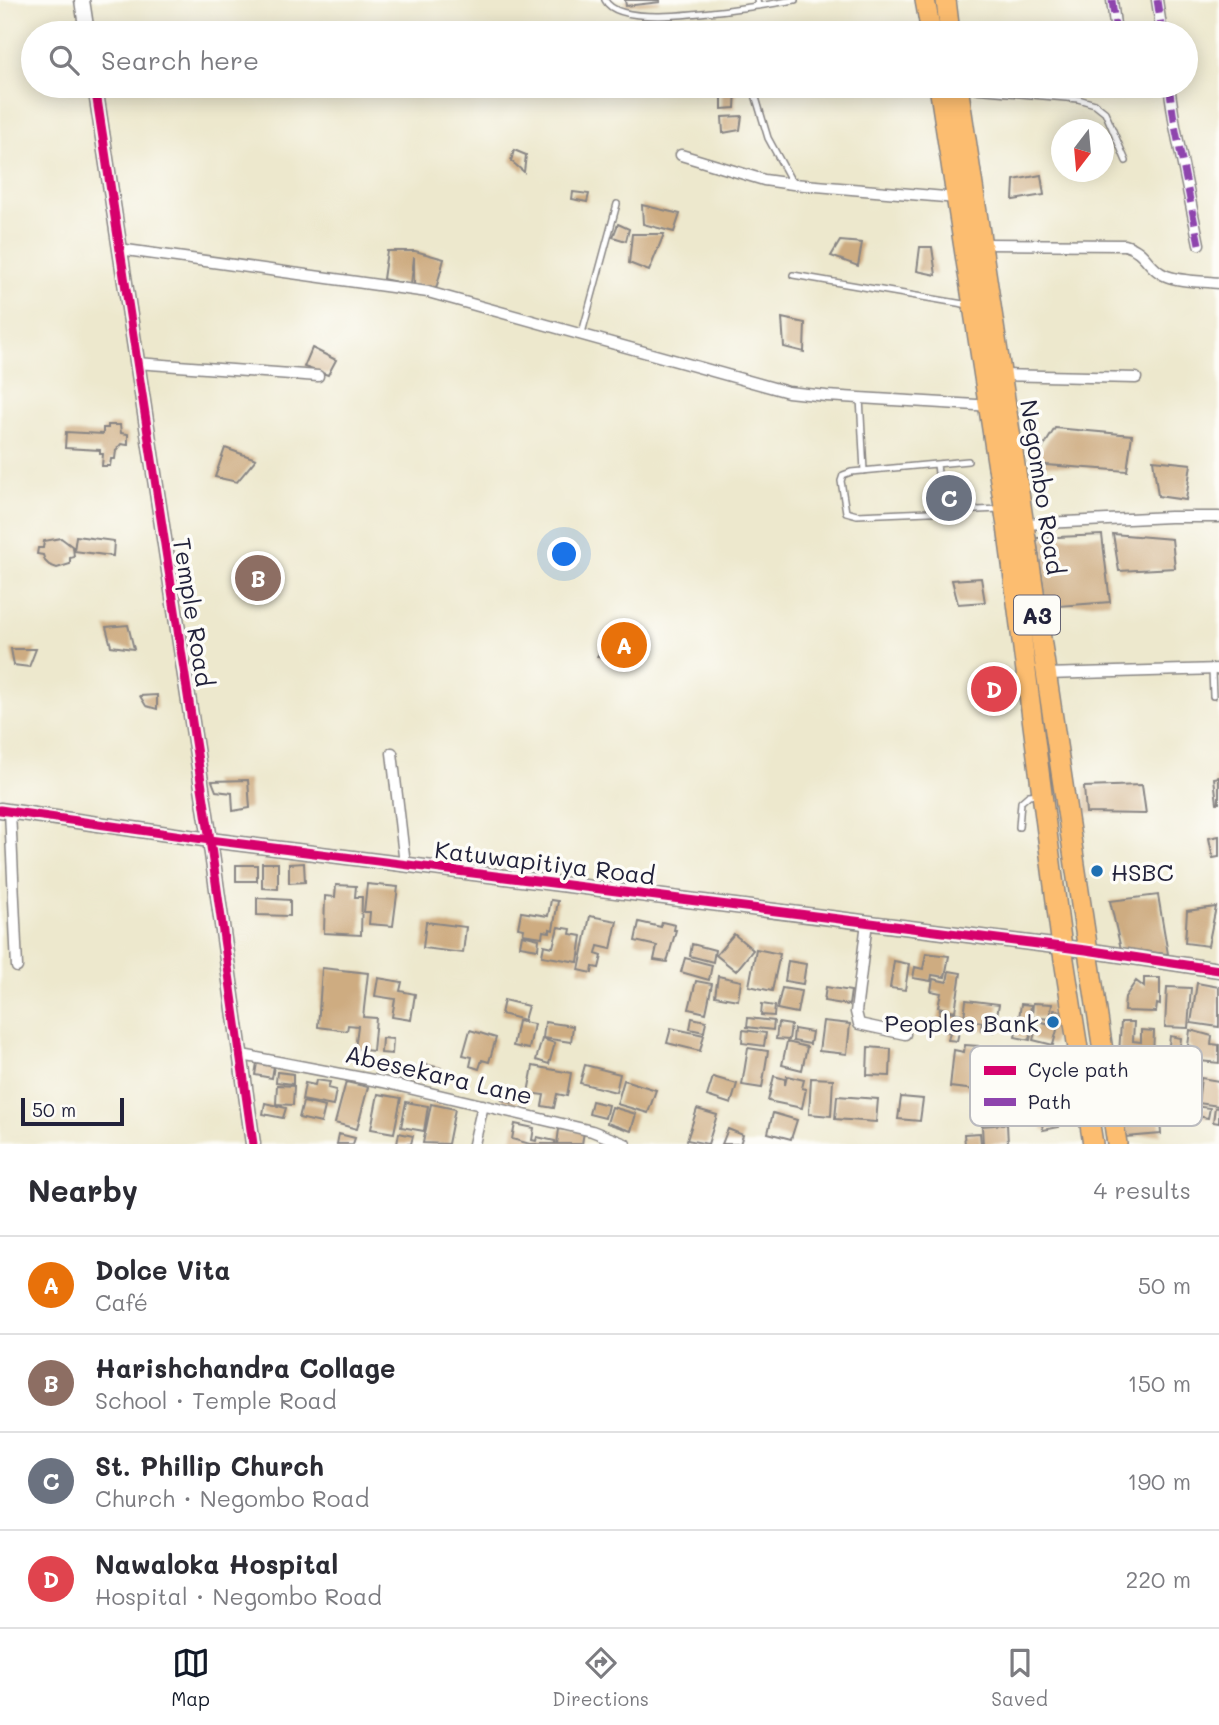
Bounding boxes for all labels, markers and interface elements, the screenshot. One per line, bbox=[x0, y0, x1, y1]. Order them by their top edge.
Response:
search box bbox=[21, 21, 1198, 98]
icon: search bbox=[45, 41, 83, 79]
text: Search here bbox=[101, 43, 259, 77]
north arrow bbox=[1051, 119, 1114, 182]
street label: Negombo Road bbox=[1014, 397, 1072, 577]
pin: C bbox=[926, 472, 972, 524]
street label: Temple Road bbox=[167, 535, 221, 689]
your location bbox=[547, 537, 581, 571]
pin: B bbox=[235, 552, 281, 604]
road number: A3 bbox=[1014, 596, 1060, 635]
pin: A bbox=[601, 619, 647, 671]
pin: D bbox=[971, 663, 1017, 715]
street label: Katuwapitiya Road bbox=[433, 833, 657, 891]
place label: HSBC bbox=[1111, 856, 1174, 887]
marker: HSBC bbox=[1089, 863, 1105, 879]
place label: Peoples Bank bbox=[884, 1007, 1039, 1038]
marker: Peoples Bank bbox=[1045, 1014, 1061, 1030]
street label: Abesekara Lane bbox=[342, 1037, 536, 1111]
legend bbox=[970, 1046, 1202, 1126]
text: Cycle path bbox=[1028, 1057, 1128, 1082]
text: Path bbox=[1028, 1089, 1071, 1114]
scale bar bbox=[21, 1095, 124, 1127]
text: 50 m bbox=[32, 1097, 76, 1122]
text: Nearby bbox=[28, 1170, 138, 1210]
text: 4 results bbox=[1094, 1175, 1191, 1205]
text: Dolce Vita bbox=[95, 1253, 230, 1287]
text: A bbox=[43, 1270, 59, 1300]
text: 50 m bbox=[1138, 1270, 1191, 1300]
text: Café bbox=[95, 1287, 148, 1317]
text: Harishchandra Collage bbox=[95, 1351, 395, 1385]
text: B bbox=[43, 1368, 59, 1398]
text: 150 m bbox=[1127, 1368, 1191, 1398]
text: School · Temple Road bbox=[95, 1385, 336, 1415]
text: St. Phillip Church bbox=[95, 1449, 324, 1483]
text: C bbox=[42, 1466, 60, 1496]
text: 190 m bbox=[1127, 1466, 1191, 1496]
text: Church · Negombo Road bbox=[95, 1483, 369, 1513]
text: Nawaloka Hospital bbox=[95, 1547, 338, 1581]
text: D bbox=[43, 1564, 59, 1594]
text: 220 m bbox=[1125, 1564, 1191, 1594]
text: Hospital · Negombo Road bbox=[95, 1581, 382, 1611]
tab: Map bbox=[171, 1644, 210, 1711]
tab: Directions bbox=[552, 1644, 649, 1711]
tab: Saved bbox=[991, 1644, 1048, 1711]

